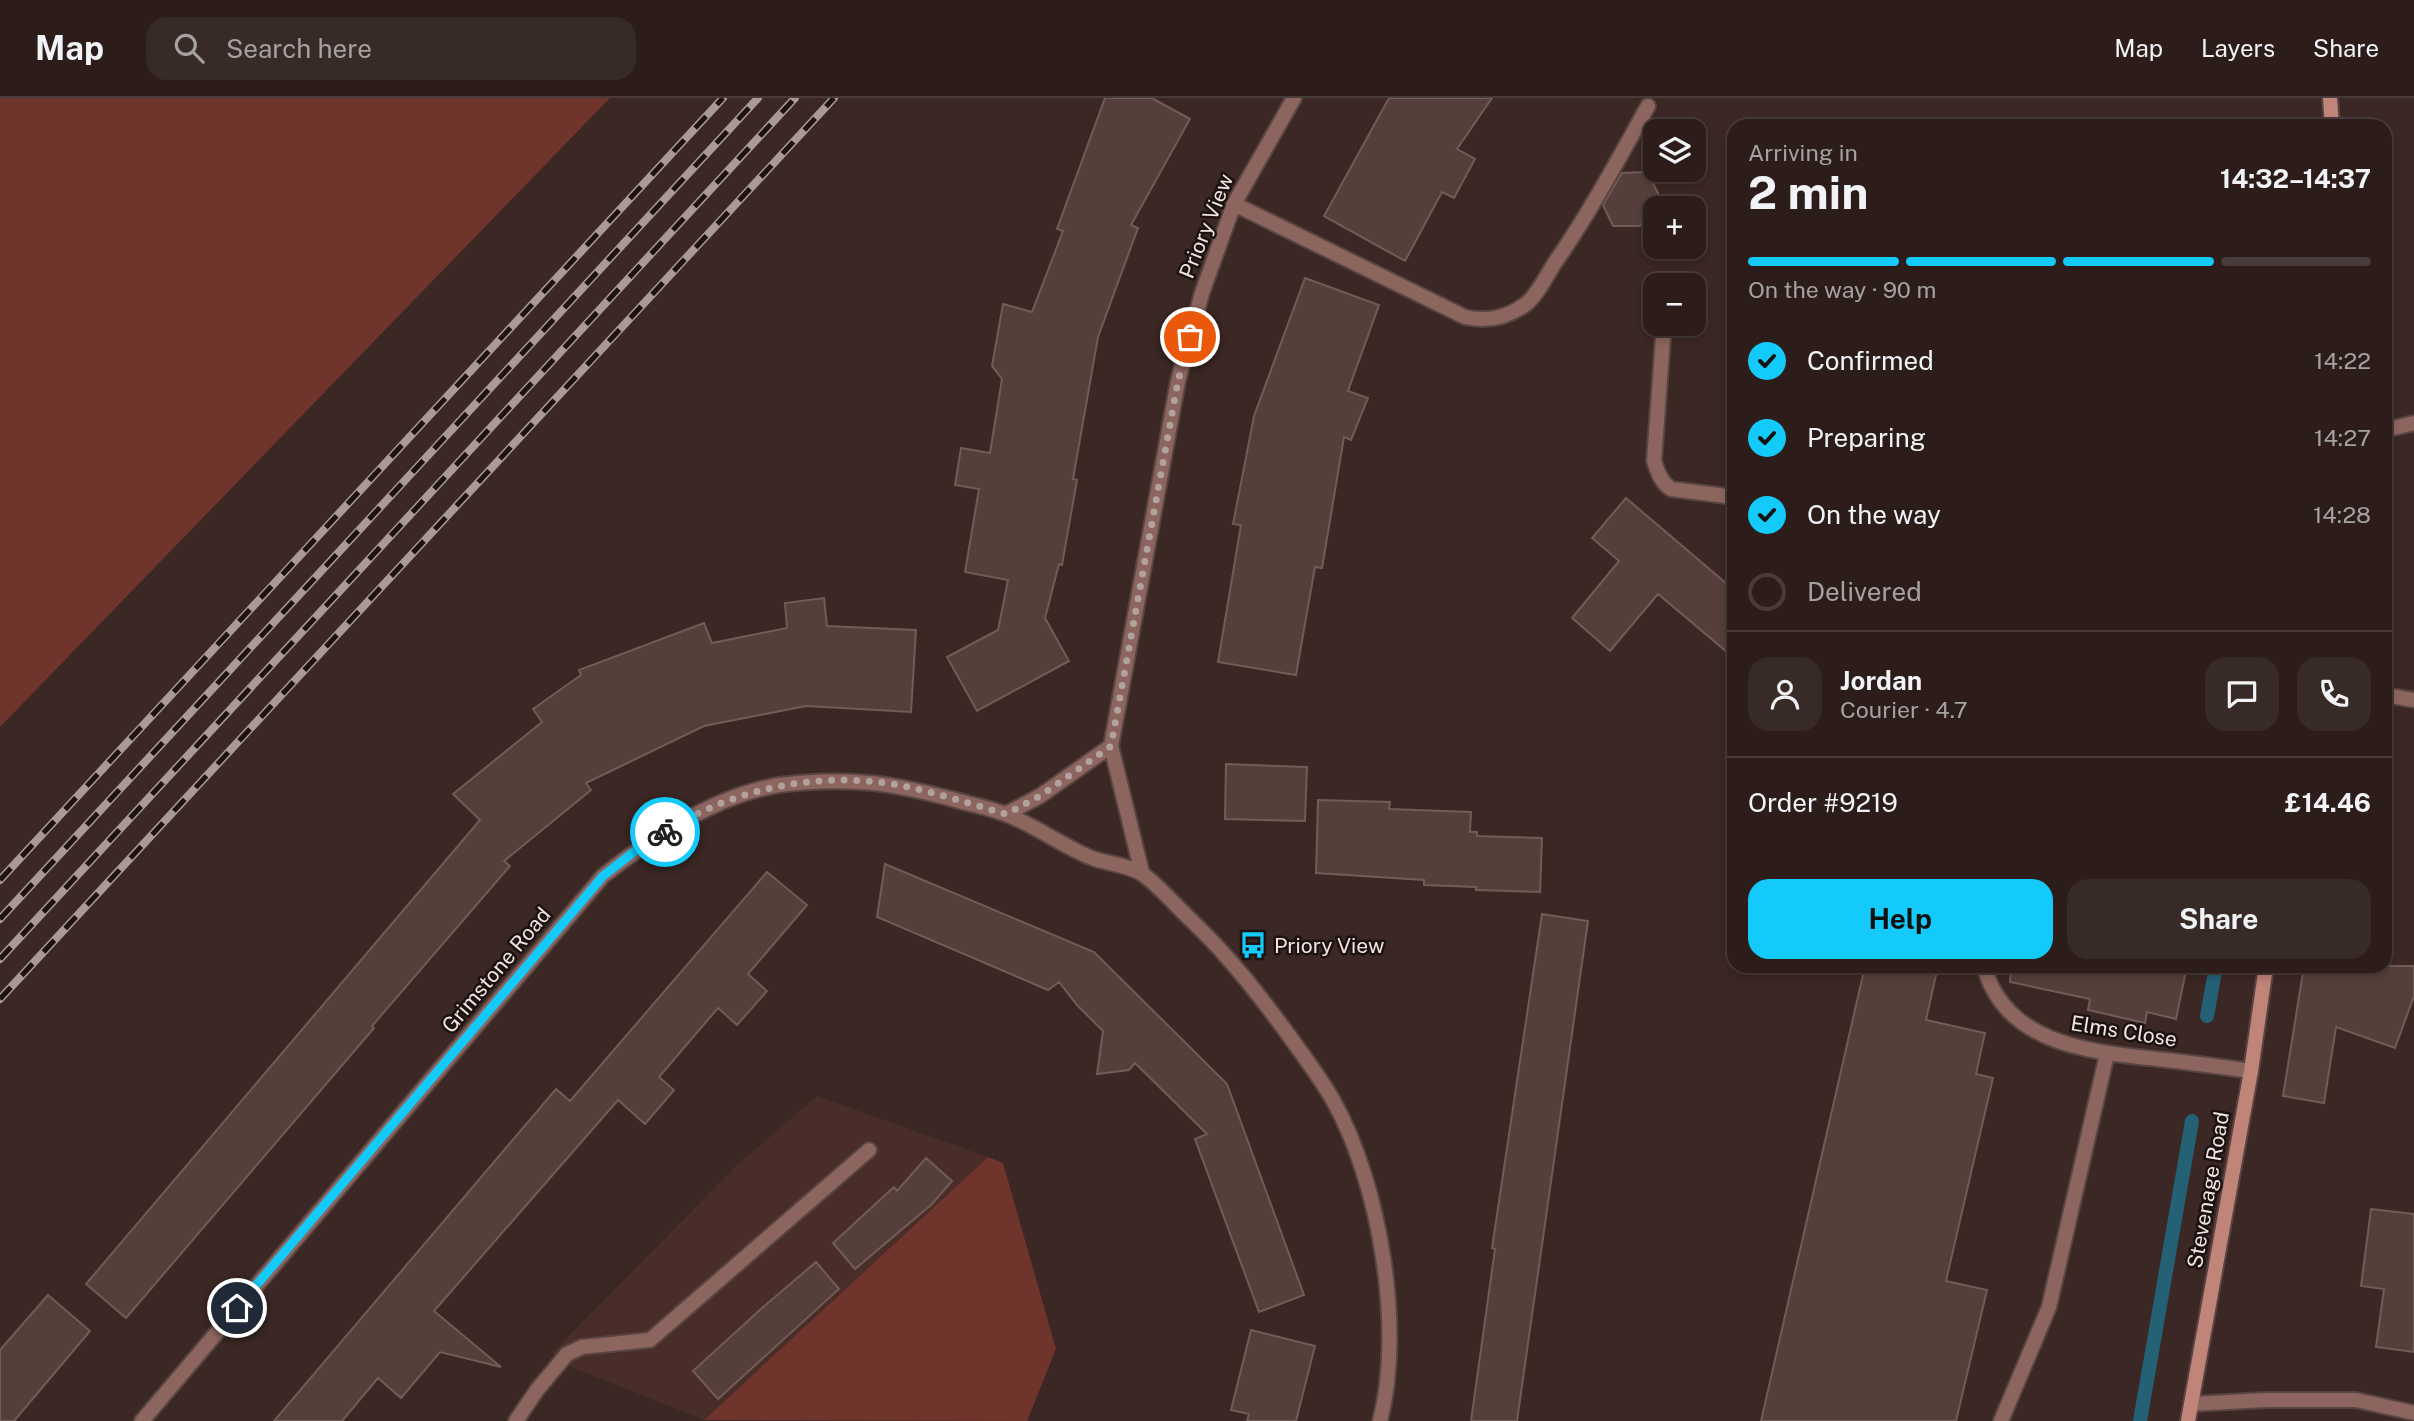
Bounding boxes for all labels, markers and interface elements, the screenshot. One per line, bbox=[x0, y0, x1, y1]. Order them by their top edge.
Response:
search box bbox=[146, 17, 636, 80]
text: Map bbox=[35, 29, 104, 67]
icon: search bbox=[170, 29, 208, 67]
text: Search here bbox=[226, 33, 372, 64]
text: Map bbox=[2114, 34, 2163, 62]
text: Layers bbox=[2201, 34, 2275, 62]
text: Share bbox=[2313, 34, 2379, 62]
map controls bbox=[1643, 119, 1706, 336]
button: layers bbox=[1643, 119, 1706, 182]
text: Arriving in bbox=[1748, 139, 1858, 166]
text: 14:32–14:37 bbox=[2220, 163, 2371, 194]
text: 2 min bbox=[1748, 165, 1868, 219]
street label: Priory View bbox=[1174, 170, 1238, 282]
button: + bbox=[1643, 196, 1706, 259]
button: − bbox=[1643, 273, 1706, 336]
text: On the way · 90 m bbox=[1748, 276, 1936, 303]
pin bbox=[1160, 307, 1220, 367]
icon: bag bbox=[1171, 318, 1209, 356]
icon: check bbox=[1748, 342, 1786, 380]
text: Confirmed bbox=[1807, 345, 1934, 376]
text: 14:22 bbox=[2314, 347, 2371, 374]
icon: check bbox=[1748, 419, 1786, 457]
text: Preparing bbox=[1807, 422, 1926, 453]
text: 14:27 bbox=[2314, 424, 2371, 451]
icon: check bbox=[1748, 496, 1786, 534]
text: On the way bbox=[1807, 499, 1941, 530]
text: 14:28 bbox=[2313, 501, 2371, 528]
text: Delivered bbox=[1807, 576, 1922, 607]
button: person bbox=[1748, 657, 1822, 731]
button: chat bbox=[2205, 657, 2279, 731]
button: phone bbox=[2297, 657, 2371, 731]
text: Jordan bbox=[1840, 665, 1922, 696]
text: Courier · 4.7 bbox=[1840, 696, 1968, 723]
text: Order #9219 bbox=[1748, 787, 1898, 818]
text: £14.46 bbox=[2285, 787, 2371, 818]
courier bbox=[630, 797, 700, 867]
icon: bike bbox=[646, 813, 684, 851]
button: Help bbox=[1748, 879, 2053, 959]
button: Share bbox=[2067, 879, 2371, 959]
street label: Grimstone Road bbox=[436, 902, 556, 1038]
bus stop icon: Priory View bbox=[1238, 930, 1268, 960]
place label: Priory View bbox=[1274, 933, 1384, 958]
street label: Elms Close bbox=[2069, 1010, 2179, 1052]
street label: Stevenage Road bbox=[2182, 1110, 2234, 1270]
pin bbox=[207, 1278, 267, 1338]
icon: home bbox=[218, 1289, 256, 1327]

